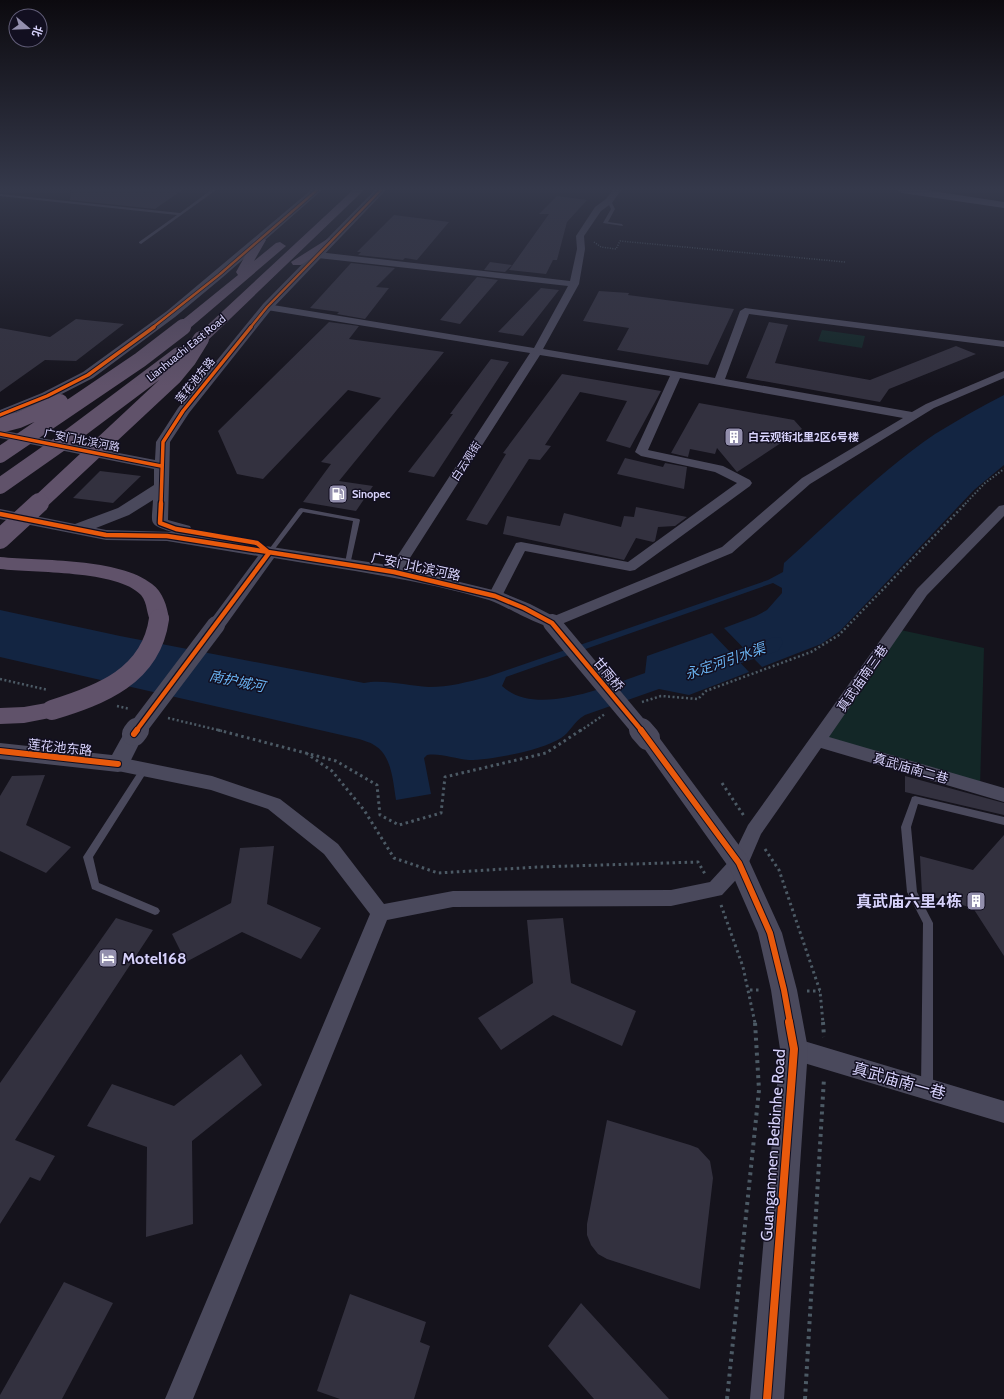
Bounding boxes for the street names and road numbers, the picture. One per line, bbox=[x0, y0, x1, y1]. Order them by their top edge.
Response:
street label: Lianhuachi East Road bbox=[144, 312, 228, 384]
street label: 莲花池东路 bbox=[172, 354, 218, 406]
street label: 广安门北滨河路 bbox=[43, 426, 121, 454]
street label: 白云观街 bbox=[448, 439, 484, 483]
street label: 广安门北滨河路 bbox=[370, 549, 462, 583]
street label: 真武庙南三巷 bbox=[833, 641, 891, 715]
street label: 甘雨桥 bbox=[590, 654, 628, 694]
street label: 莲花池东路 bbox=[27, 736, 93, 758]
street label: 真武庙南二巷 bbox=[871, 750, 951, 786]
street label: Guanganmen Beibinhe Road bbox=[757, 1048, 789, 1242]
street label: 真武庙南一巷 bbox=[850, 1059, 948, 1103]

